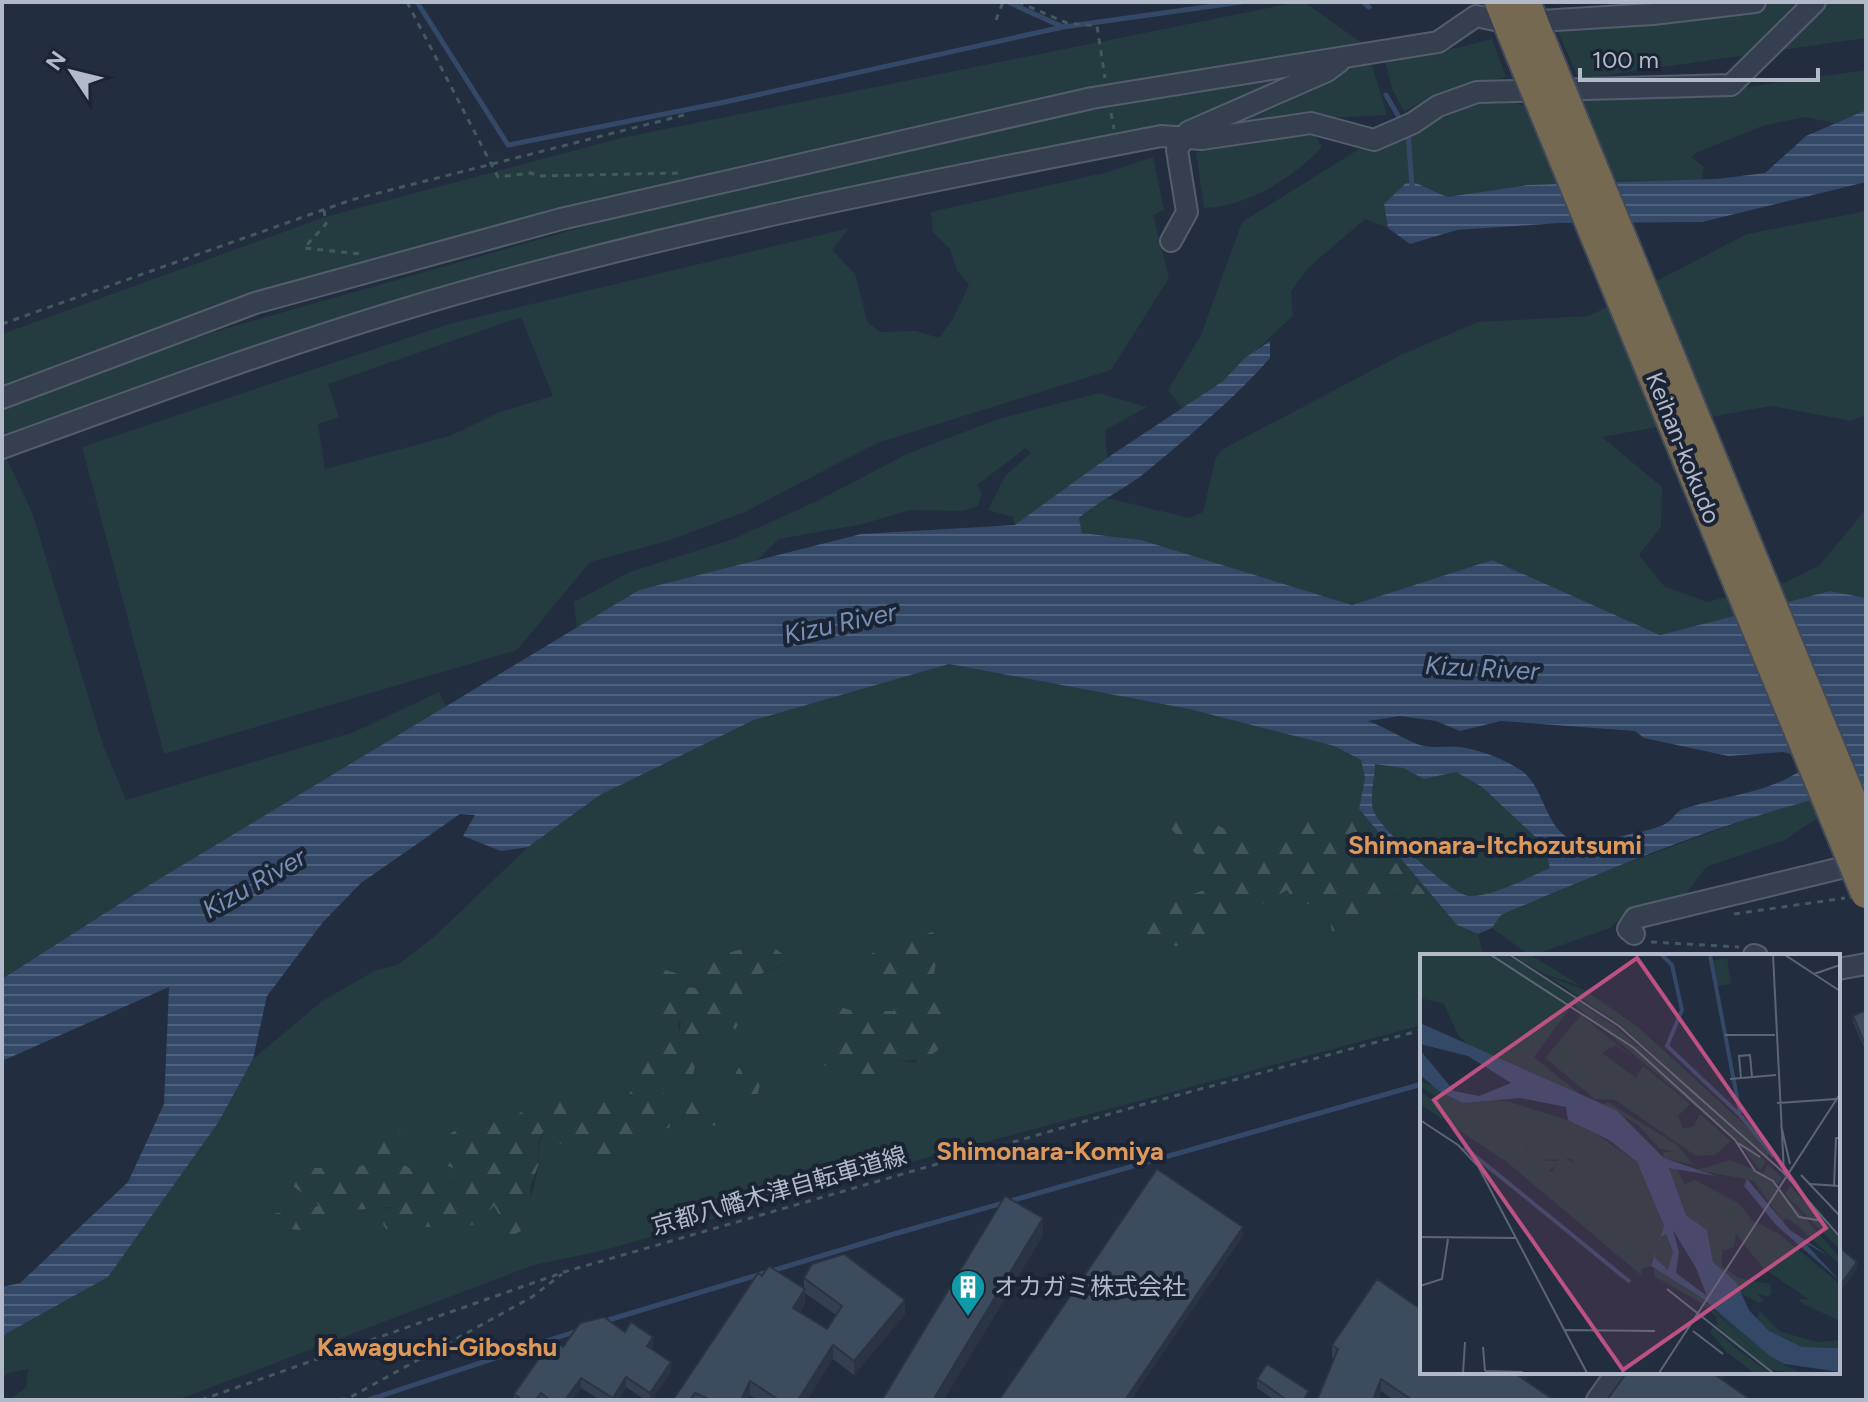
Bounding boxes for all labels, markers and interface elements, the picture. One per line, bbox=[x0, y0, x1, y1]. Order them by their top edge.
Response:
north arrow bbox=[32, 32, 112, 112]
scale bar bbox=[1580, 32, 1818, 82]
text: 100 m bbox=[1592, 45, 1659, 74]
text: N bbox=[40, 46, 72, 76]
street label: Keihan-kokudo bbox=[1640, 368, 1727, 528]
water label: Kizu River bbox=[781, 595, 900, 651]
water label: Kizu River bbox=[1424, 649, 1541, 687]
district label: Shimonara-Itchozutsumi bbox=[1348, 829, 1642, 861]
water label: Kizu River bbox=[197, 840, 312, 925]
inset map bbox=[1420, 954, 1840, 1374]
district label: Shimonara-Komiya bbox=[936, 1135, 1164, 1167]
street label: 京都八幡木津自転車道線 bbox=[648, 1140, 910, 1241]
building icon: オカガミ株式会社 bbox=[949, 1268, 987, 1318]
place label: オカガミ株式会社 bbox=[994, 1272, 1186, 1301]
district label: Kawaguchi-Giboshu bbox=[317, 1331, 557, 1363]

